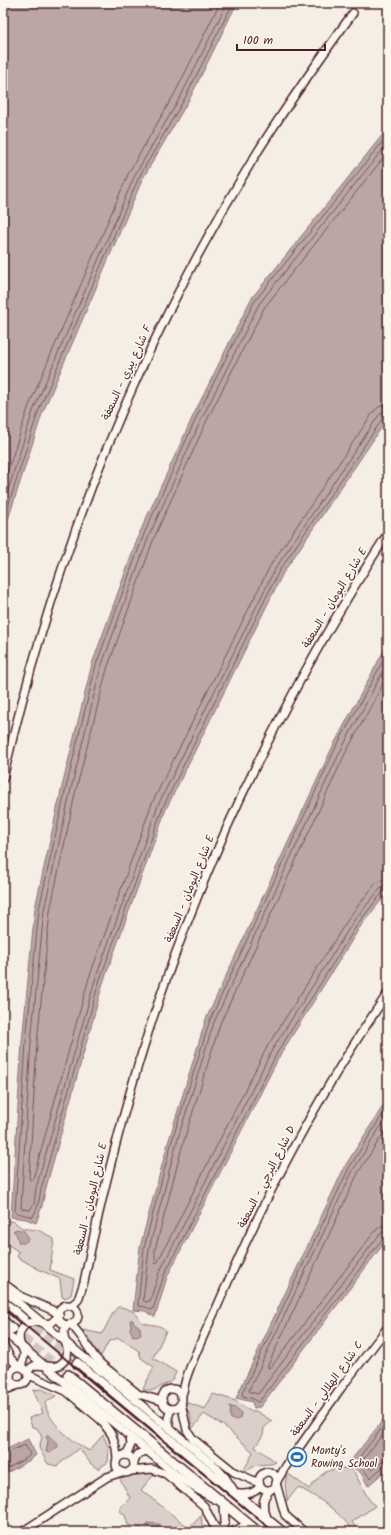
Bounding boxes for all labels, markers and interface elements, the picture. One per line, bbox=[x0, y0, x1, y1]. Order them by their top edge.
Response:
scale bar bbox=[237, 26, 325, 52]
text: 100 m bbox=[243, 31, 274, 50]
street label: شارع يبري - السعفة F bbox=[97, 321, 157, 423]
street label: شارع البومان - السعفة E bbox=[298, 544, 373, 652]
street label: شارع البومان - السعفة E bbox=[160, 832, 220, 946]
street label: شارع البرحي - السعفة D bbox=[233, 1123, 302, 1232]
street label: شارع البومان - السعفة E bbox=[69, 1141, 113, 1257]
street label: شارع الهلالي - السعفة C bbox=[286, 1337, 369, 1441]
place label: Monty's Rowing School bbox=[311, 1442, 378, 1473]
sports icon: Monty's Rowing School bbox=[286, 1446, 308, 1468]

